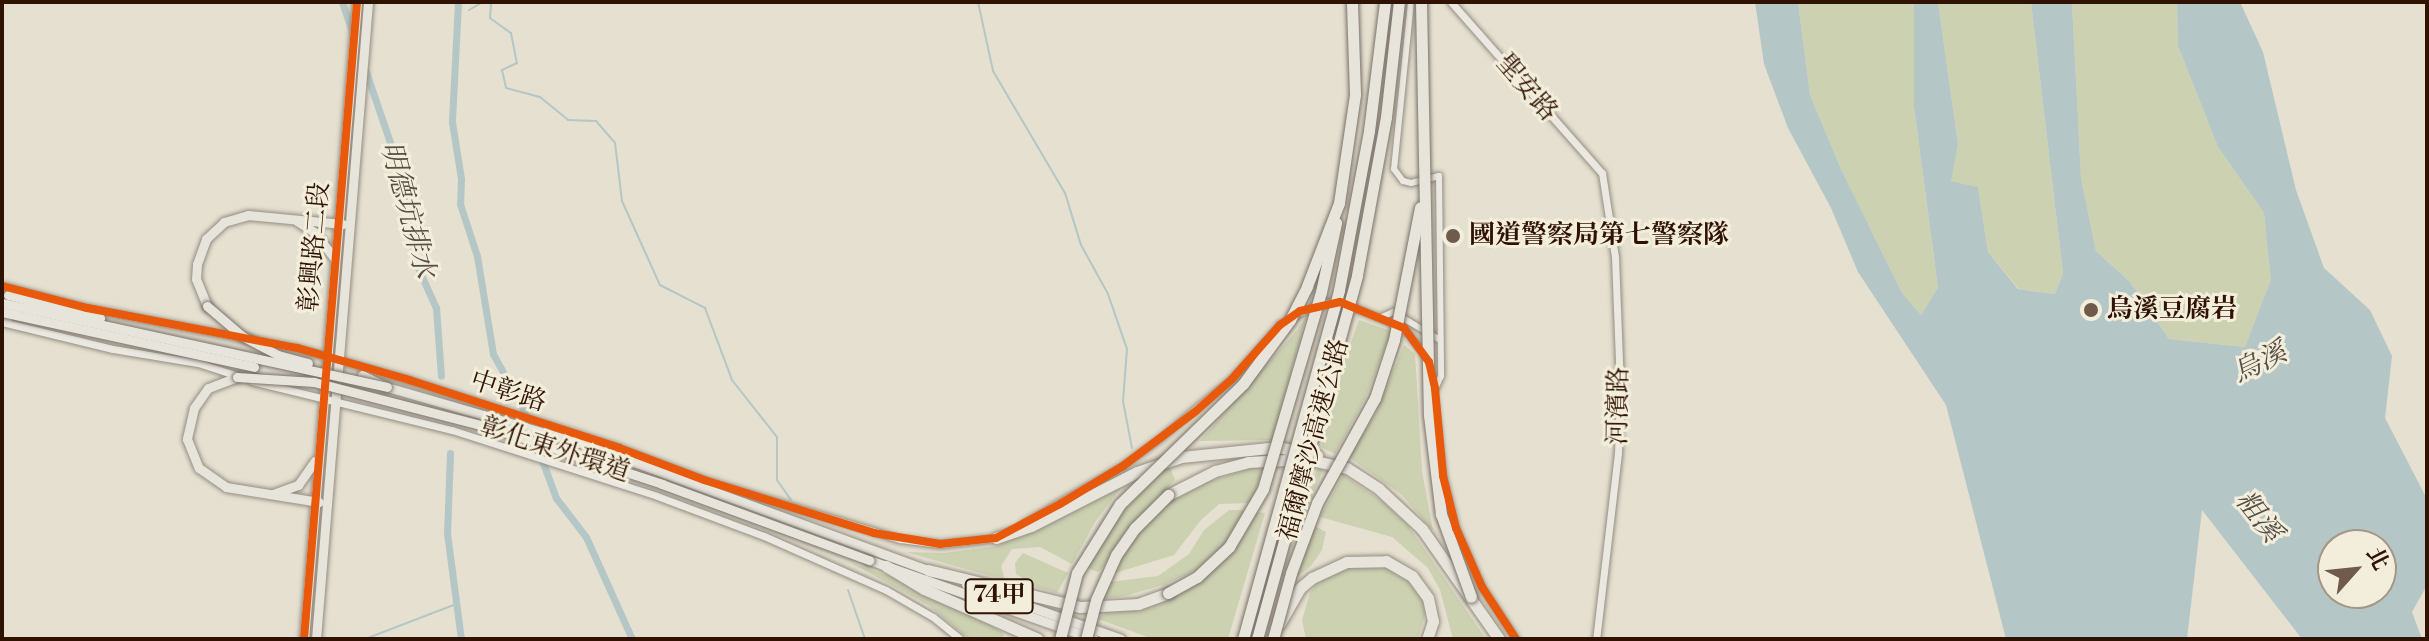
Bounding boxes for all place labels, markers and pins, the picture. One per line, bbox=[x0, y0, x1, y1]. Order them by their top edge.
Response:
place label: 國道警察局第七警察隊 bbox=[1469, 220, 1729, 252]
marker: 國道警察局第七警察隊 bbox=[1444, 227, 1462, 245]
place label: 烏溪豆腐岩 bbox=[2107, 294, 2237, 326]
marker: 烏溪豆腐岩 bbox=[2082, 301, 2100, 319]

